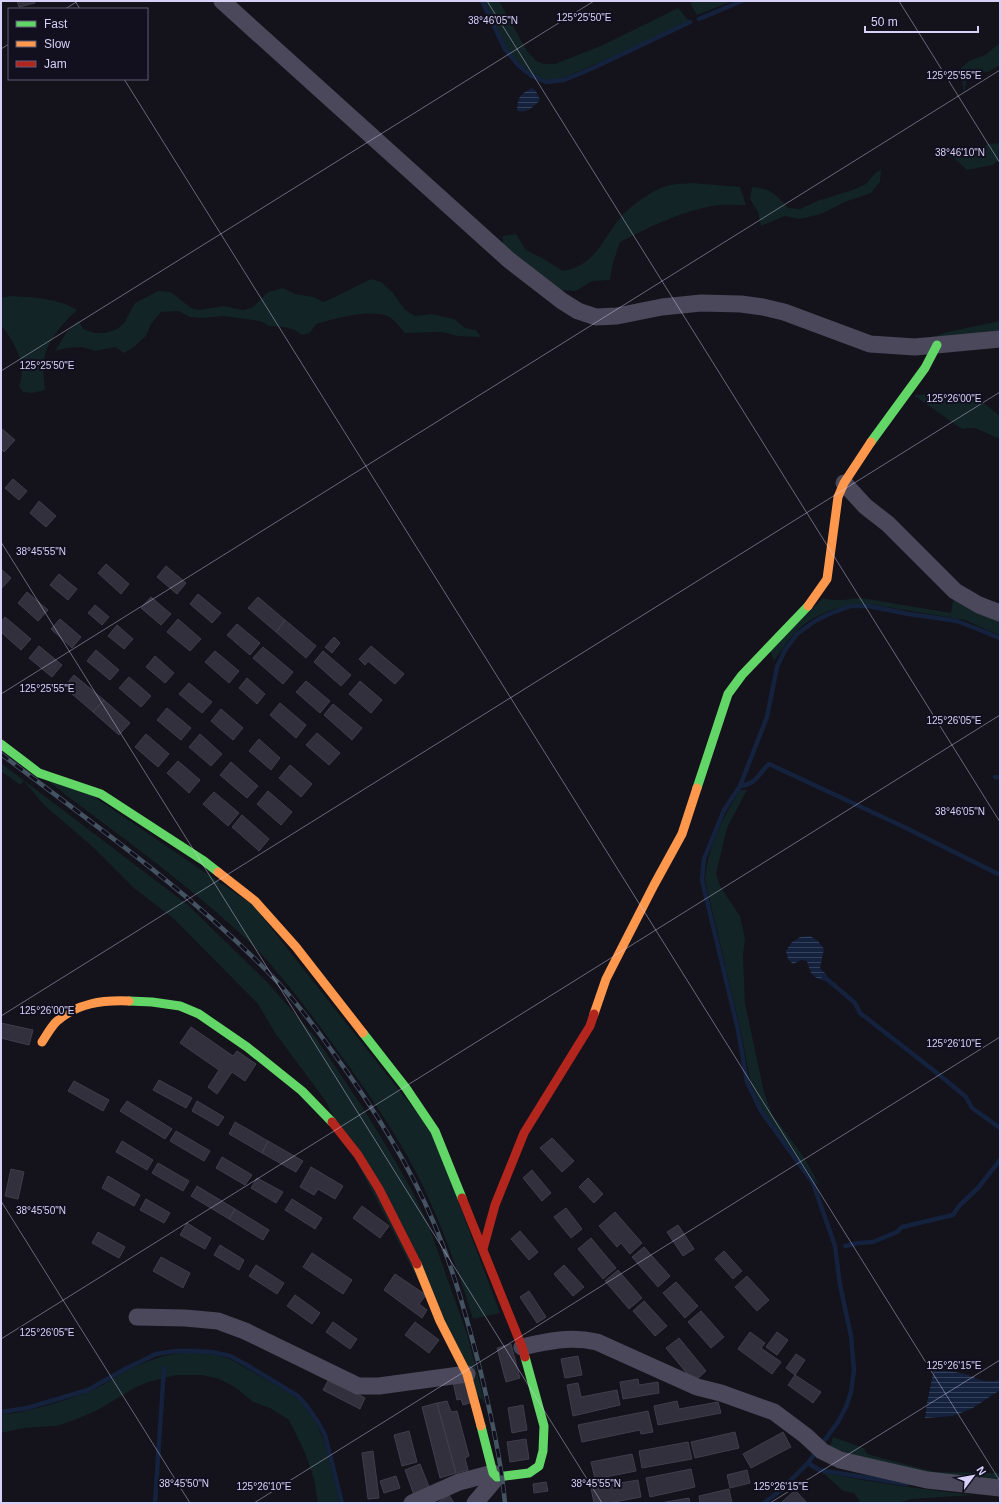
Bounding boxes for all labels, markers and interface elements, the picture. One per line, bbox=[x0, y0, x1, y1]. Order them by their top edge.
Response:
legend bbox=[8, 8, 148, 80]
scale bar bbox=[865, 8, 978, 34]
text: 125°25'50"E bbox=[556, 12, 612, 23]
text: 38°46'05"N bbox=[468, 15, 518, 26]
text: 50 m bbox=[871, 15, 898, 29]
text: Fast bbox=[44, 17, 68, 31]
text: Slow bbox=[44, 37, 70, 51]
text: Jam bbox=[44, 57, 67, 71]
text: 125°25'55"E bbox=[926, 70, 982, 81]
text: 38°46'10"N bbox=[935, 147, 985, 158]
text: 125°25'50"E bbox=[19, 360, 75, 371]
text: 125°26'00"E bbox=[926, 393, 982, 404]
text: 38°45'55"N bbox=[16, 546, 66, 557]
text: 125°25'55"E bbox=[19, 683, 75, 694]
text: 125°26'05"E bbox=[926, 715, 982, 726]
text: 38°46'05"N bbox=[935, 806, 985, 817]
text: 125°26'00"E bbox=[19, 1005, 75, 1016]
text: 125°26'10"E bbox=[926, 1038, 982, 1049]
text: 38°45'50"N bbox=[16, 1205, 66, 1216]
text: 125°26'05"E bbox=[19, 1327, 75, 1338]
text: 125°26'15"E bbox=[926, 1360, 982, 1371]
north arrow bbox=[953, 1456, 993, 1496]
text: N bbox=[974, 1464, 989, 1477]
text: 38°45'50"N bbox=[159, 1478, 209, 1489]
text: 38°45'55"N bbox=[571, 1478, 621, 1489]
text: 125°26'10"E bbox=[236, 1481, 292, 1492]
text: 125°26'15"E bbox=[753, 1481, 809, 1492]

